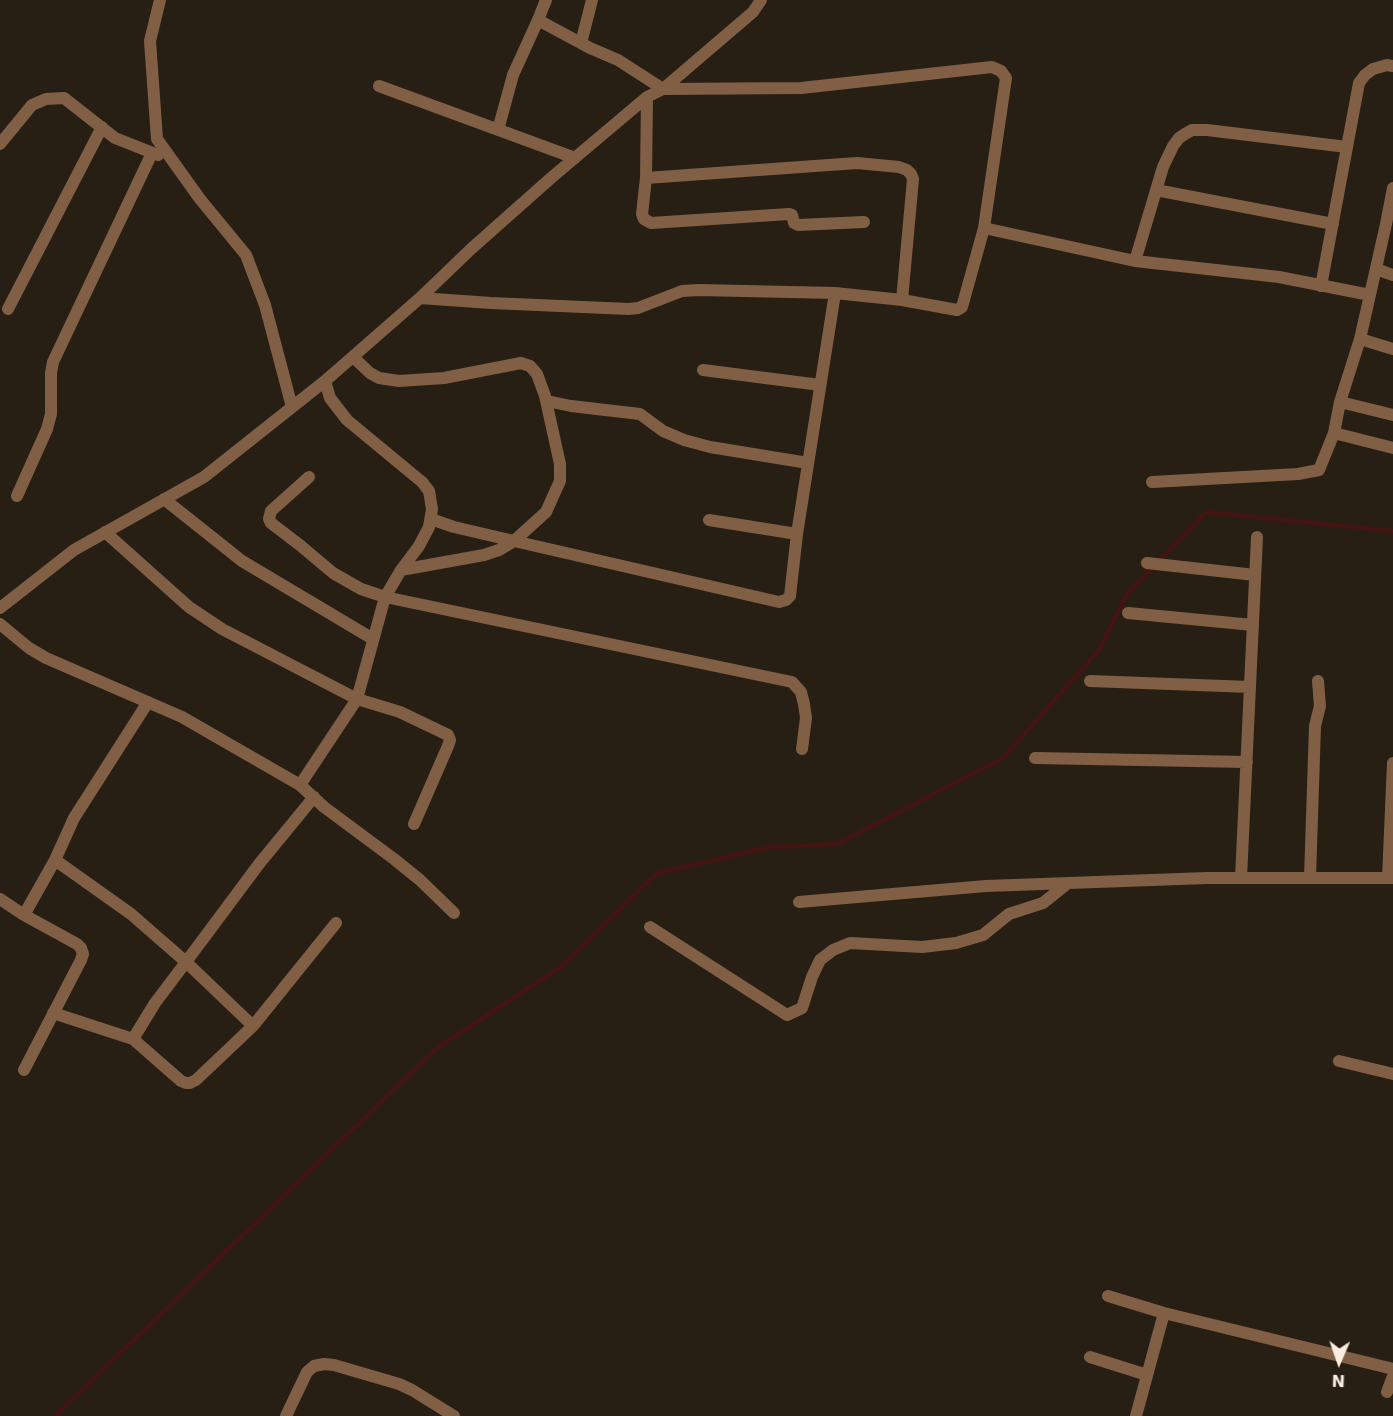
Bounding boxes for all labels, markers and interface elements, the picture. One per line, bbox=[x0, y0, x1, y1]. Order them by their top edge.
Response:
north arrow bbox=[1309, 1332, 1369, 1392]
text: N bbox=[1331, 1371, 1345, 1390]

